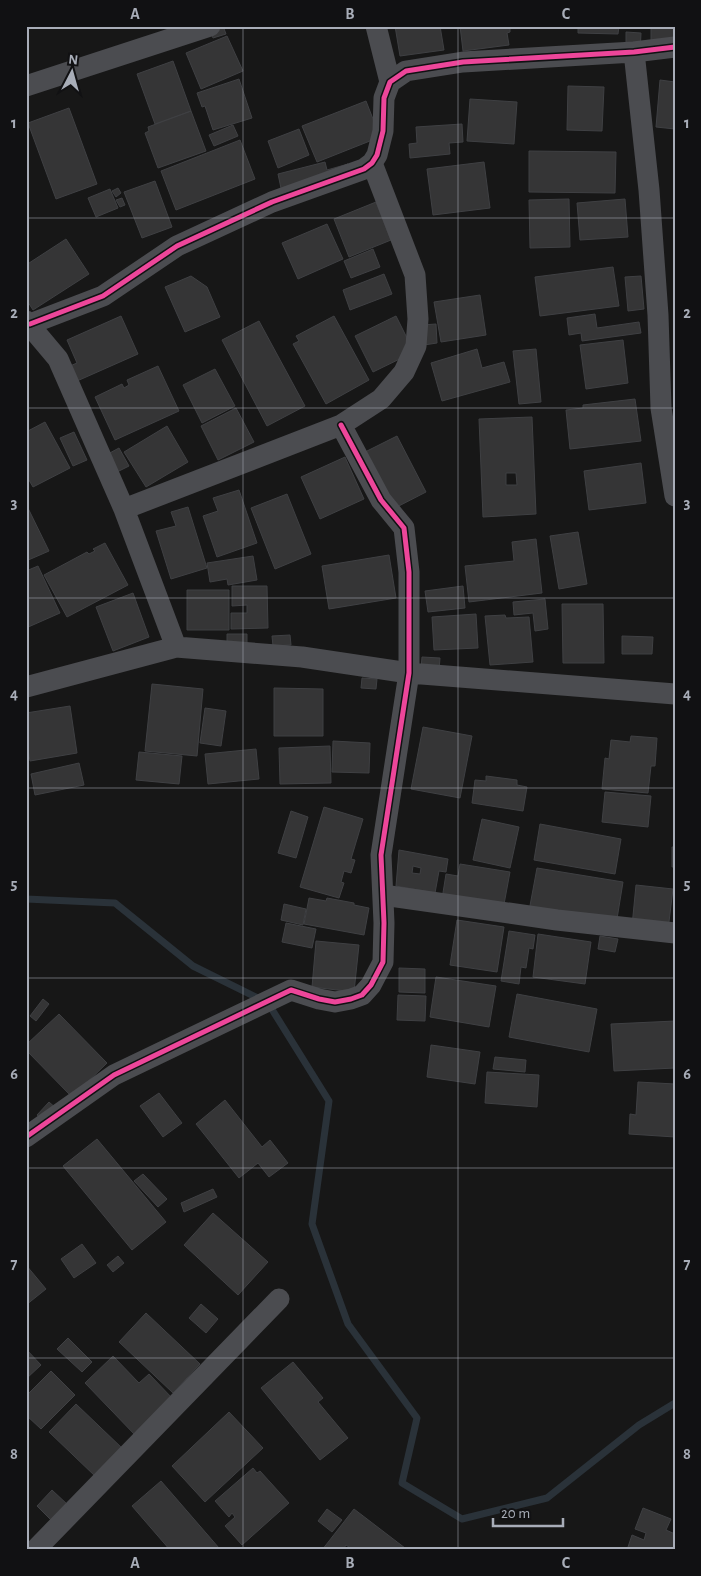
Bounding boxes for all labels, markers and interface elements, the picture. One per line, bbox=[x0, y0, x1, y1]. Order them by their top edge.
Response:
text: A bbox=[130, 6, 140, 22]
text: B bbox=[345, 6, 355, 22]
text: C bbox=[562, 6, 571, 22]
north arrow bbox=[48, 48, 98, 98]
text: N bbox=[68, 53, 79, 68]
text: 1 bbox=[11, 115, 17, 131]
text: 1 bbox=[684, 115, 690, 131]
text: 2 bbox=[10, 305, 18, 321]
text: 2 bbox=[683, 305, 691, 321]
text: 3 bbox=[11, 495, 18, 511]
text: 3 bbox=[684, 495, 691, 511]
text: 4 bbox=[10, 686, 18, 702]
text: 4 bbox=[683, 686, 691, 702]
text: 5 bbox=[11, 876, 18, 892]
text: 5 bbox=[684, 876, 691, 892]
text: 6 bbox=[10, 1066, 18, 1082]
text: 6 bbox=[683, 1066, 691, 1082]
text: 7 bbox=[11, 1256, 18, 1272]
text: 7 bbox=[684, 1256, 691, 1272]
text: 8 bbox=[10, 1446, 18, 1462]
text: 8 bbox=[683, 1446, 691, 1462]
scale bar bbox=[493, 1496, 564, 1528]
text: 20 m bbox=[501, 1506, 530, 1521]
text: A bbox=[130, 1555, 140, 1571]
text: B bbox=[345, 1555, 355, 1571]
text: C bbox=[562, 1555, 571, 1571]

